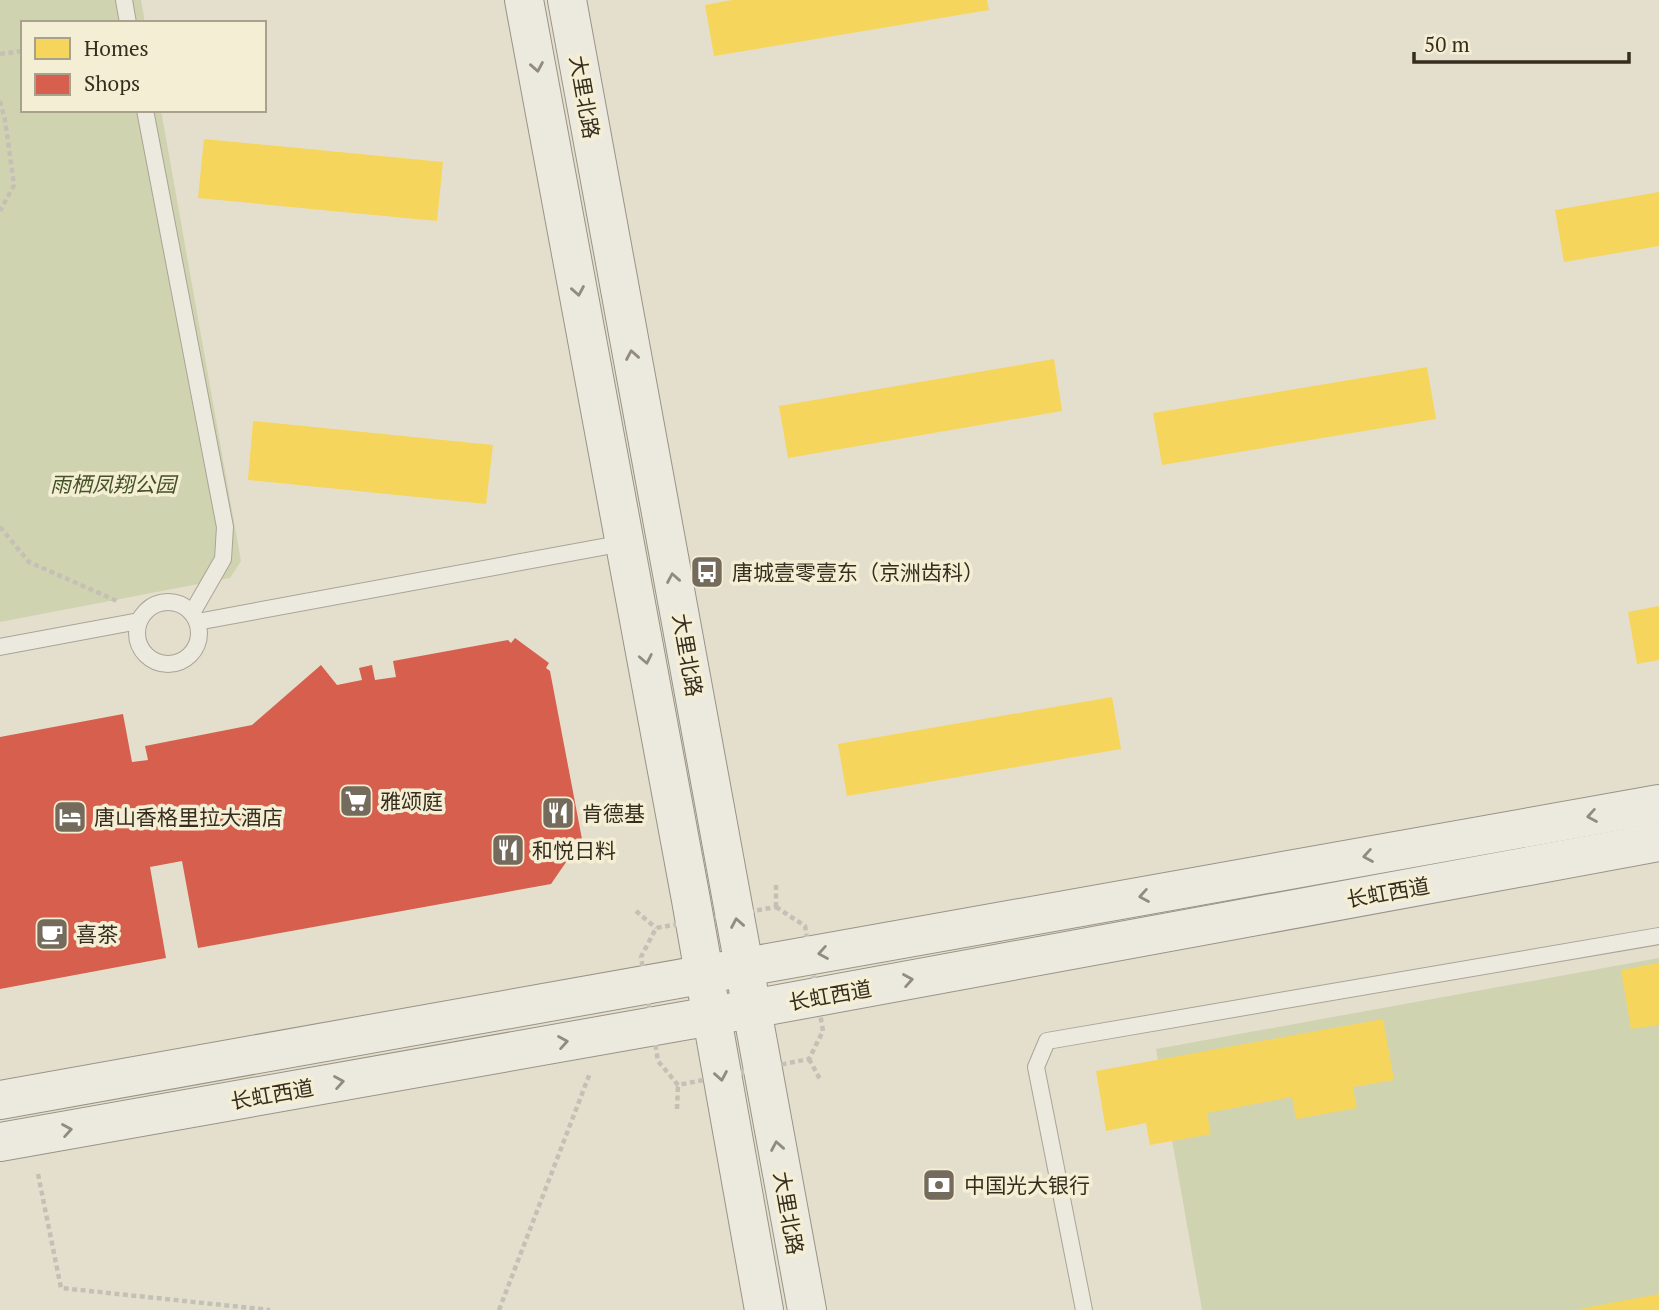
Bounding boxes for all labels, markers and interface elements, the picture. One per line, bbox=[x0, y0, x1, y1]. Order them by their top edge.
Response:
legend bbox=[21, 21, 266, 112]
scale bar bbox=[1414, 21, 1629, 65]
text: 50 m bbox=[1424, 30, 1470, 58]
text: Homes bbox=[84, 34, 149, 62]
street label: 大里北路 bbox=[564, 53, 606, 141]
one-way arrow bbox=[529, 61, 544, 73]
text: Shops bbox=[84, 69, 140, 97]
one-way arrow bbox=[570, 285, 585, 297]
one-way arrow bbox=[626, 349, 641, 361]
park label: 雨栖凤翔公园 bbox=[50, 470, 179, 498]
bus stop icon: 唐城壹零壹东（京洲齿科） bbox=[688, 553, 726, 591]
place label: 唐城壹零壹东（京洲齿科） bbox=[732, 558, 984, 586]
one-way arrow bbox=[667, 572, 682, 584]
street label: 大里北路 bbox=[667, 611, 709, 699]
one-way arrow bbox=[638, 653, 653, 665]
supermarket icon: 雅颂庭 bbox=[337, 782, 375, 820]
place label: 雅颂庭 bbox=[380, 787, 443, 815]
restaurant icon: 肯德基 bbox=[539, 794, 577, 832]
hotel icon: 唐山香格里拉大酒店 bbox=[51, 798, 89, 836]
place label: 肯德基 bbox=[582, 799, 645, 827]
place label: 唐山香格里拉大酒店 bbox=[94, 803, 283, 831]
one-way arrow bbox=[1586, 808, 1598, 823]
restaurant icon: 和悦日料 bbox=[489, 831, 527, 869]
place label: 和悦日料 bbox=[532, 836, 616, 864]
one-way arrow bbox=[1362, 847, 1374, 862]
street label: 长虹西道 bbox=[1344, 871, 1432, 913]
one-way arrow bbox=[1138, 887, 1150, 902]
cafe icon: 喜茶 bbox=[33, 915, 71, 953]
one-way arrow bbox=[730, 917, 745, 928]
place label: 喜茶 bbox=[76, 920, 118, 948]
one-way arrow bbox=[817, 944, 829, 959]
one-way arrow bbox=[902, 973, 914, 988]
street label: 长虹西道 bbox=[786, 974, 874, 1016]
one-way arrow bbox=[557, 1035, 569, 1050]
one-way arrow bbox=[713, 1070, 728, 1082]
street label: 长虹西道 bbox=[228, 1073, 316, 1115]
one-way arrow bbox=[333, 1075, 345, 1090]
one-way arrow bbox=[61, 1123, 73, 1138]
one-way arrow bbox=[770, 1141, 785, 1152]
bank icon: 中国光大银行 bbox=[920, 1166, 958, 1204]
street label: 大里北路 bbox=[768, 1169, 810, 1257]
place label: 中国光大银行 bbox=[964, 1171, 1090, 1199]

